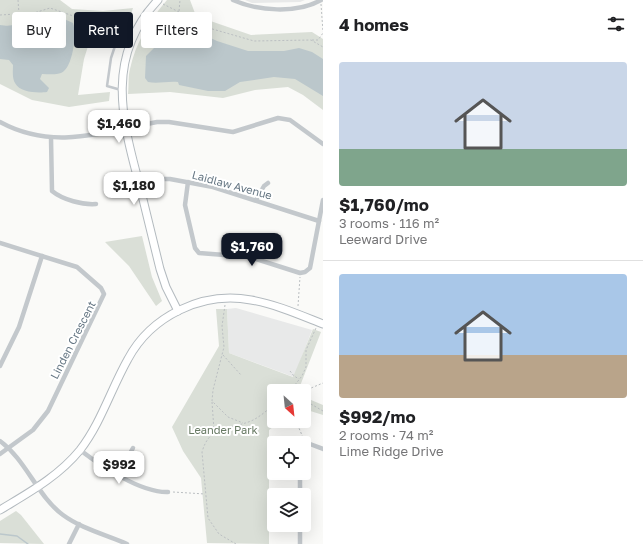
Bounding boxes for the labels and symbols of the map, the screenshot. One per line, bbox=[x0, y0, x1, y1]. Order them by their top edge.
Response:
pin: $1,460 bbox=[86, 110, 152, 144]
street label: Laidlaw Avenue bbox=[191, 168, 274, 201]
pin: $1,180 bbox=[101, 172, 167, 206]
pin: $1,760 bbox=[219, 233, 285, 267]
street label: Linden Crescent bbox=[47, 299, 98, 381]
north arrow bbox=[267, 384, 311, 428]
park label: Leander Park bbox=[188, 423, 258, 436]
pin: $992 bbox=[95, 451, 143, 485]

